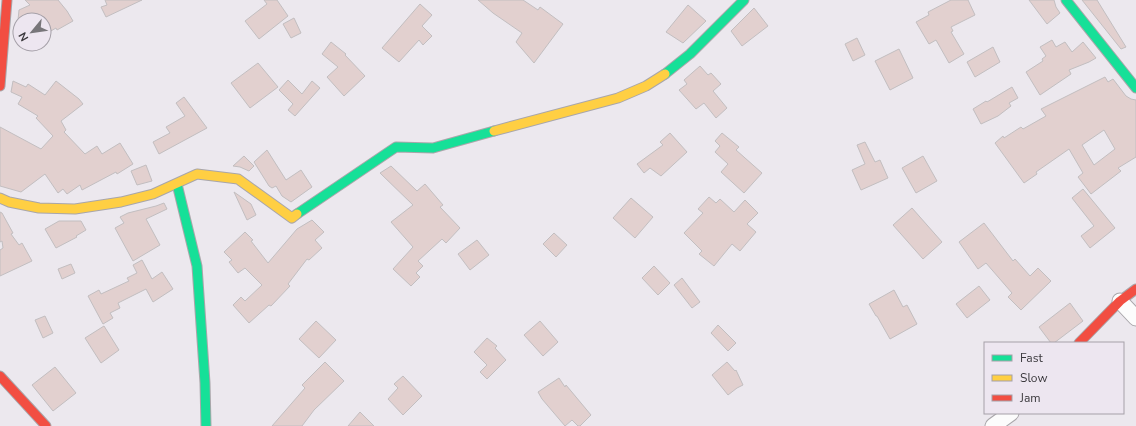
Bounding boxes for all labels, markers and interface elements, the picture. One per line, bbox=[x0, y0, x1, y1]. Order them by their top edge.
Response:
north arrow bbox=[12, 12, 52, 52]
text: N bbox=[15, 29, 32, 44]
legend bbox=[984, 342, 1124, 414]
text: Fast bbox=[1020, 350, 1043, 366]
text: Slow bbox=[1020, 370, 1048, 386]
text: Jam bbox=[1019, 390, 1041, 406]

